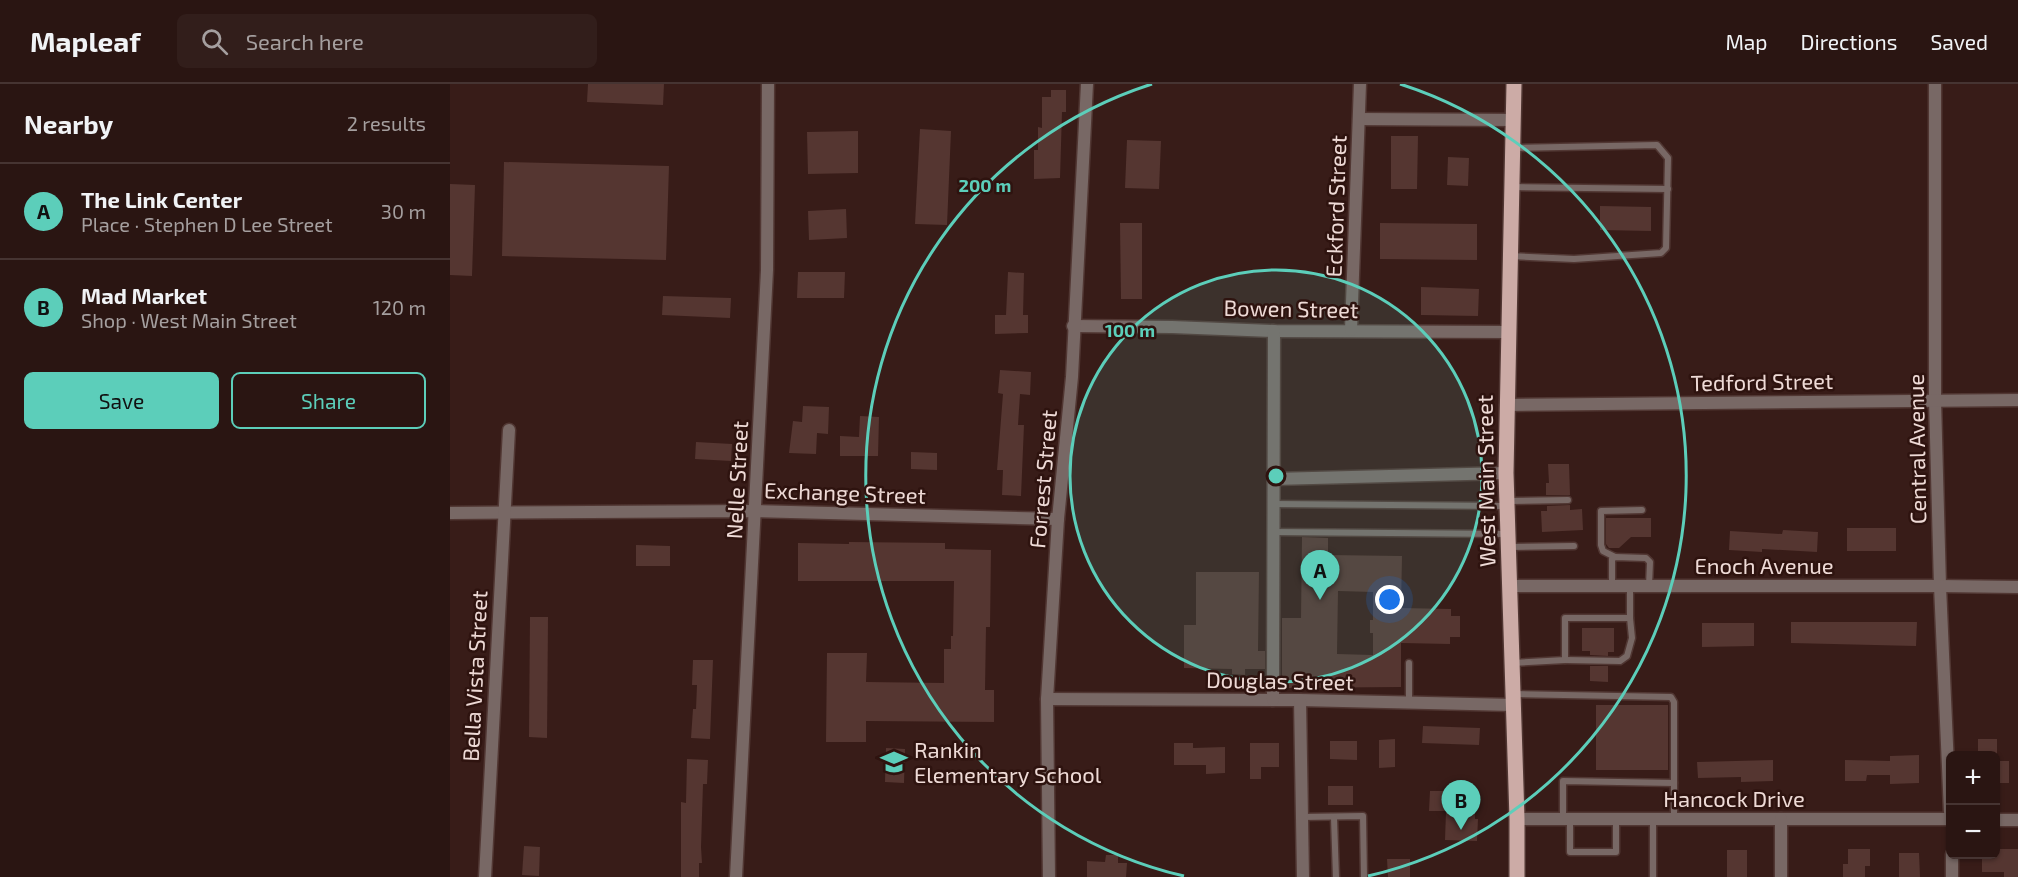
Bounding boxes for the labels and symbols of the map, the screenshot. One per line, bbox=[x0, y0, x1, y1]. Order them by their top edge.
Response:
street label: Eckford Street bbox=[1320, 134, 1350, 278]
text: 200 m bbox=[959, 174, 1011, 196]
street label: Bowen Street bbox=[1223, 294, 1359, 322]
text: 100 m bbox=[1105, 319, 1155, 341]
street label: Tedford Street bbox=[1690, 367, 1834, 395]
street label: Central Avenue bbox=[1902, 374, 1930, 524]
street label: West Main Street bbox=[1470, 395, 1500, 567]
street label: Forrest Street bbox=[1023, 409, 1061, 549]
street label: Nelle Street bbox=[720, 420, 752, 540]
centre of rings bbox=[1266, 466, 1286, 486]
street label: Exchange Street bbox=[764, 476, 926, 508]
pin: A bbox=[1300, 550, 1340, 600]
street label: Enoch Avenue bbox=[1694, 552, 1834, 578]
your location bbox=[1375, 585, 1404, 614]
street label: Bella Vista Street bbox=[457, 590, 491, 762]
street label: Douglas Street bbox=[1206, 666, 1354, 694]
place label: Rankin Elementary School bbox=[914, 736, 1102, 787]
school or university icon: Rankin Elementary School bbox=[879, 747, 909, 777]
pin: B bbox=[1442, 780, 1480, 830]
street label: Hancock Drive bbox=[1663, 785, 1805, 811]

